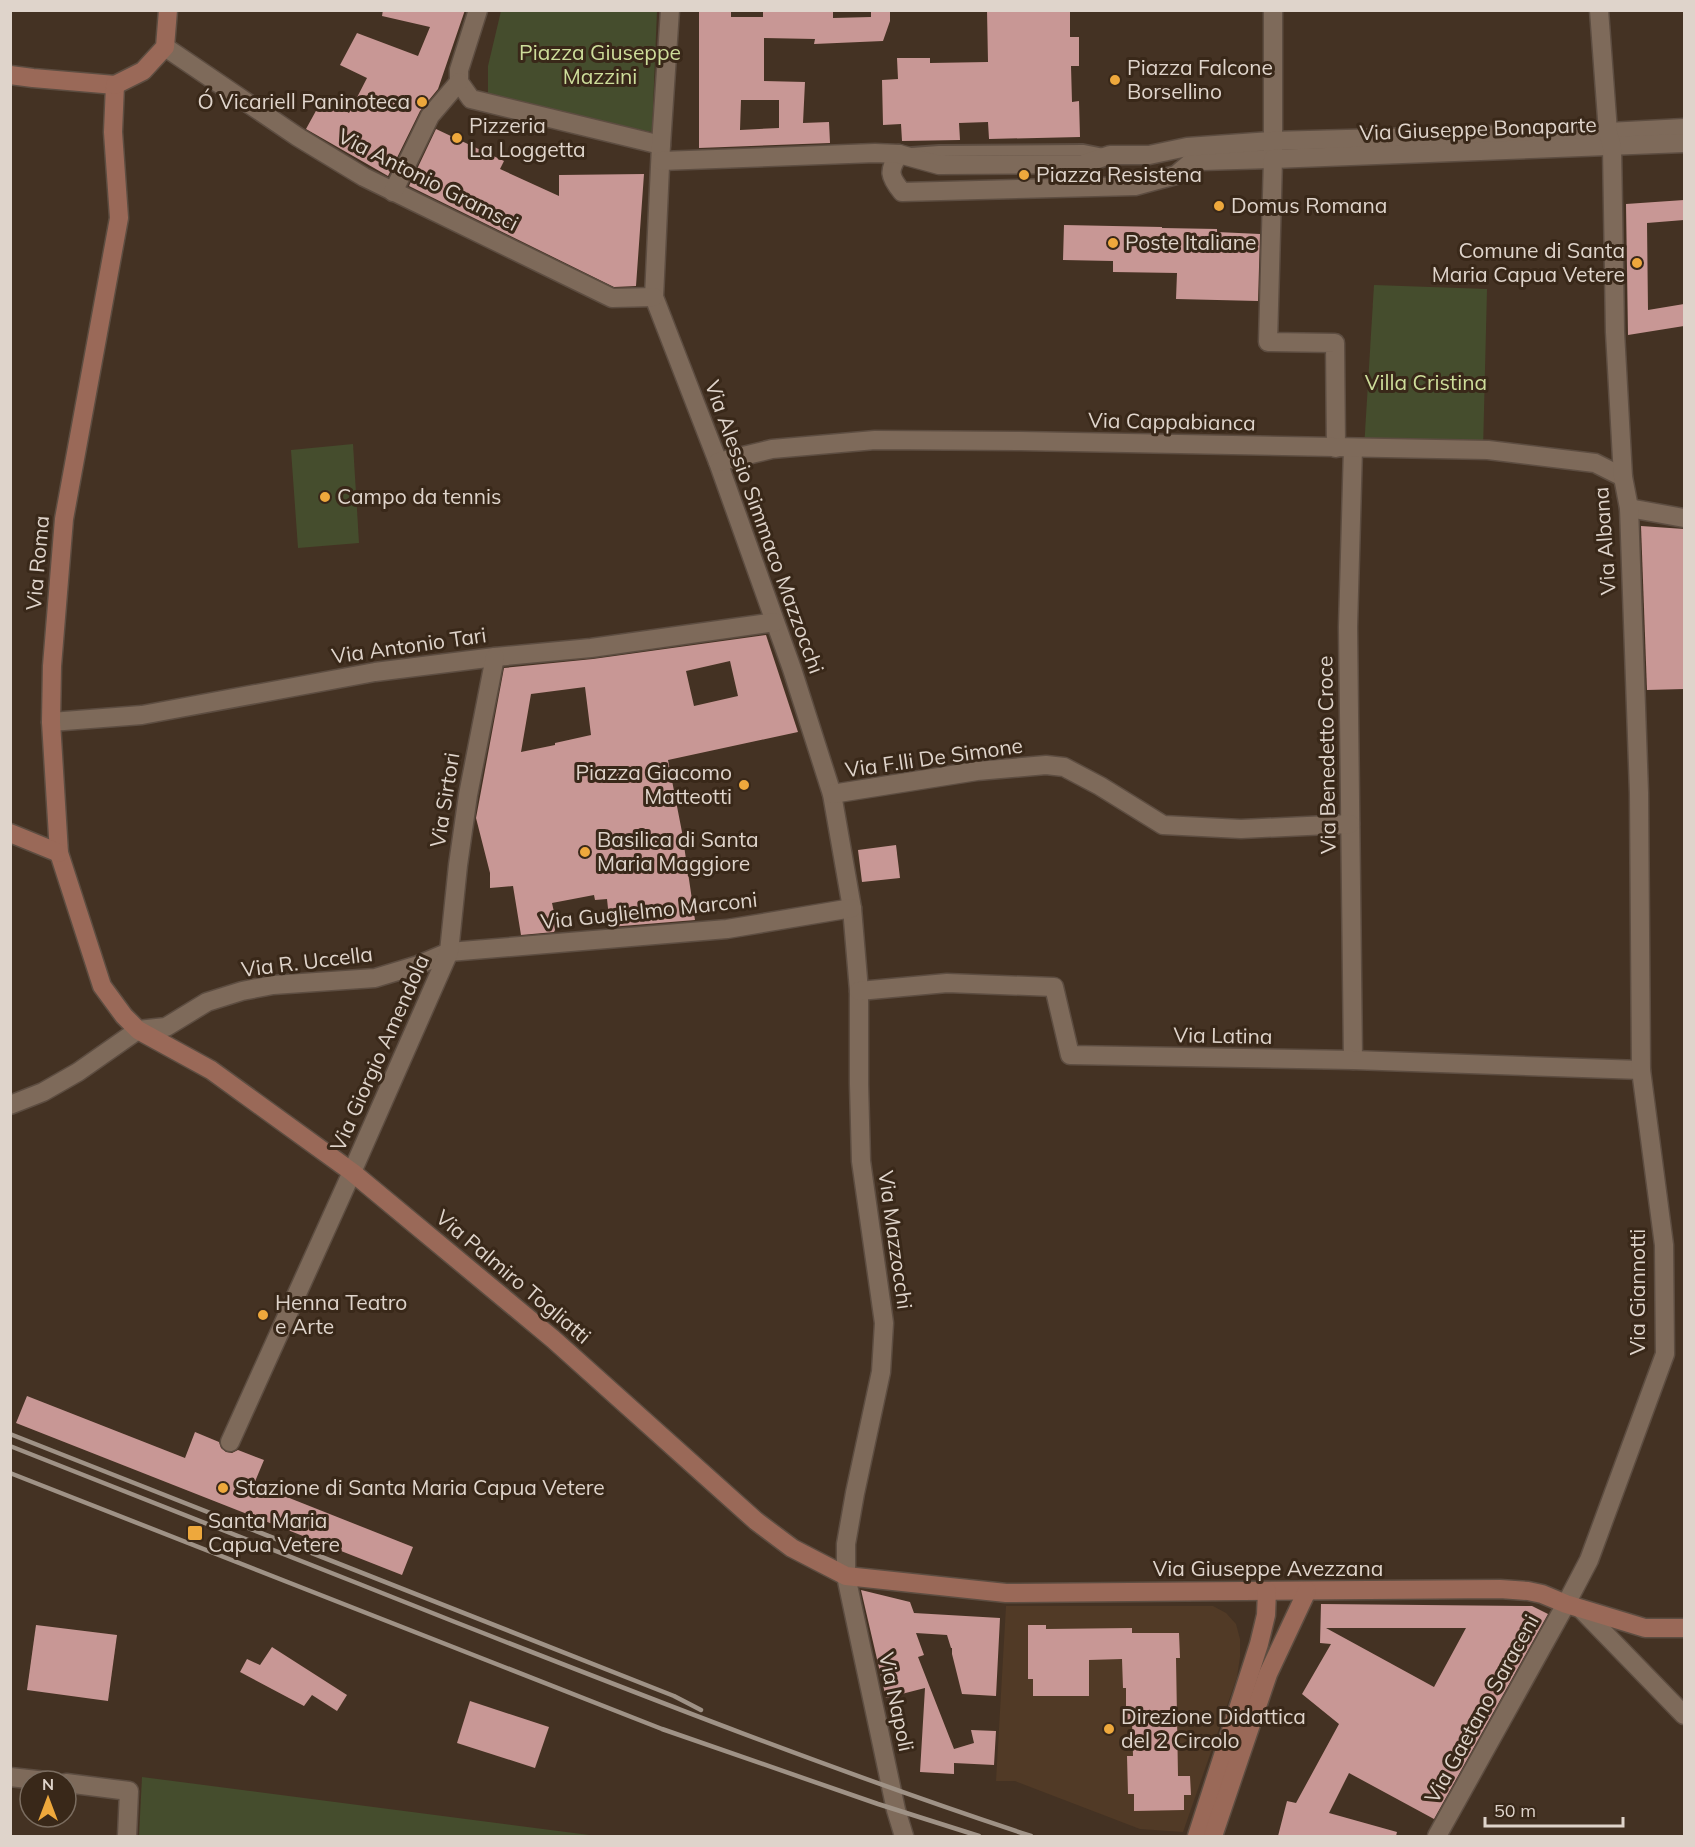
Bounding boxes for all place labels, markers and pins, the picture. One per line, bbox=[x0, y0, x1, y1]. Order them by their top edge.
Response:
place label: Piazza Falcone Borsellino bbox=[1127, 54, 1273, 104]
marker: Piazza Falcone Borsellino bbox=[1108, 73, 1122, 87]
place label: Ó Vicariell Paninoteca bbox=[197, 88, 410, 114]
marker: Ó Vicariell Paninoteca bbox=[415, 95, 429, 109]
place label: Pizzeria La Loggetta bbox=[469, 112, 586, 162]
marker: Pizzeria La Loggetta bbox=[450, 131, 464, 145]
place label: Piazza Resistena bbox=[1036, 161, 1202, 187]
marker: Piazza Resistena bbox=[1017, 168, 1031, 182]
place label: Domus Romana bbox=[1231, 192, 1387, 218]
marker: Domus Romana bbox=[1212, 199, 1226, 213]
place label: Poste Italiane bbox=[1125, 229, 1256, 255]
marker: Poste Italiane bbox=[1106, 236, 1120, 250]
place label: Comune di Santa Maria Capua Vetere bbox=[1432, 237, 1625, 287]
marker: Comune di Santa Maria Capua Vetere bbox=[1630, 256, 1644, 270]
place label: Campo da tennis bbox=[337, 483, 502, 509]
marker: Campo da tennis bbox=[318, 490, 332, 504]
place label: Piazza Giacomo Matteotti bbox=[575, 759, 732, 809]
marker: Piazza Giacomo Matteotti bbox=[737, 778, 751, 792]
place label: Basilica di Santa Maria Maggiore bbox=[597, 826, 759, 876]
marker: Basilica di Santa Maria Maggiore bbox=[578, 845, 592, 859]
place label: Henna Teatro e Arte bbox=[275, 1289, 407, 1339]
marker: Henna Teatro e Arte bbox=[256, 1308, 270, 1322]
place label: Stazione di Santa Maria Capua Vetere bbox=[235, 1474, 605, 1500]
marker: Stazione di Santa Maria Capua Vetere bbox=[216, 1481, 230, 1495]
place label: Santa Maria Capua Vetere bbox=[208, 1507, 340, 1557]
marker: Santa Maria Capua Vetere bbox=[186, 1524, 204, 1542]
place label: Direzione Didattica del 2 Circolo bbox=[1121, 1703, 1306, 1753]
marker: Direzione Didattica del 2 Circolo bbox=[1102, 1722, 1116, 1736]

